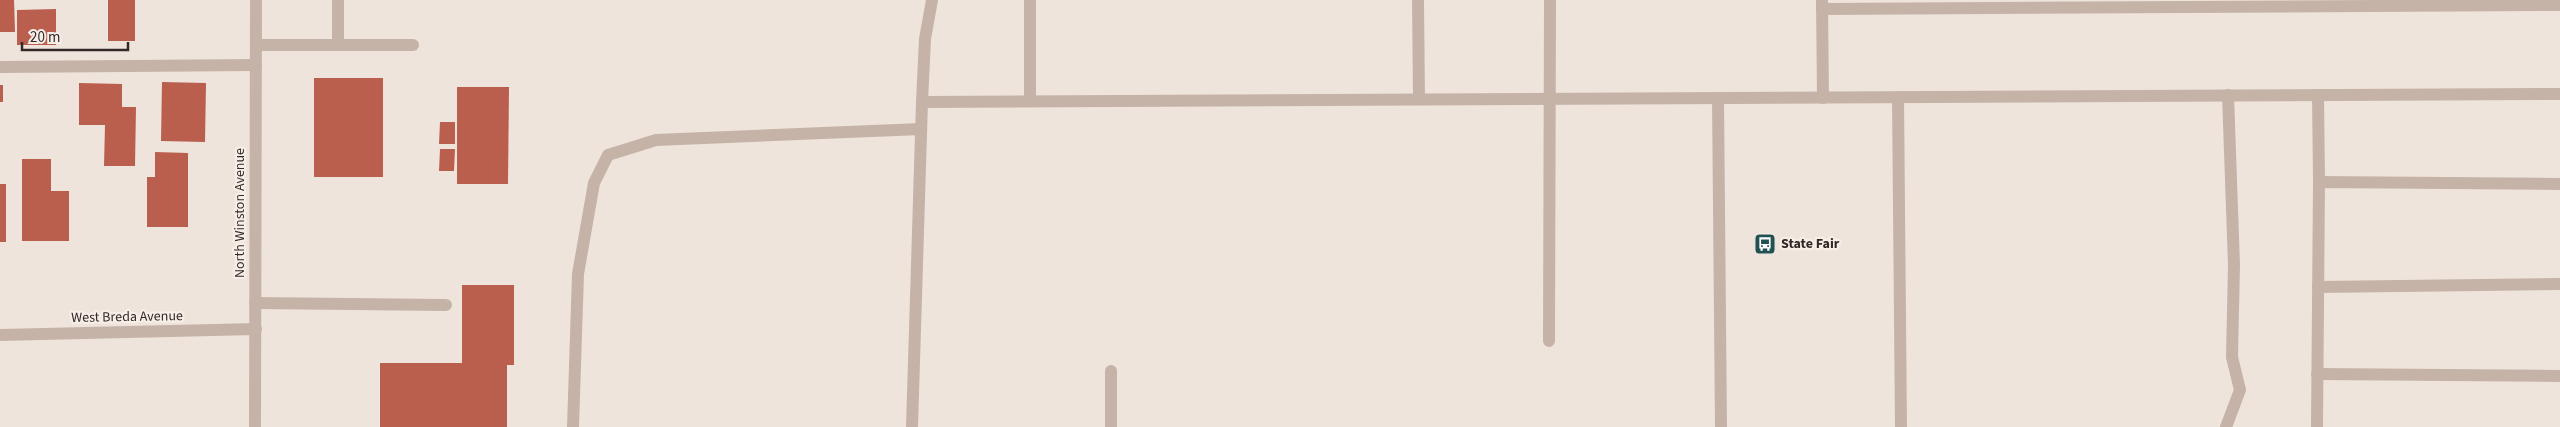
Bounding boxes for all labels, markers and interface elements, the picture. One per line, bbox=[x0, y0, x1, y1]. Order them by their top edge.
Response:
scale bar bbox=[22, 20, 129, 52]
text: 20 m bbox=[30, 27, 60, 48]
street label: North Winston Avenue bbox=[230, 148, 250, 278]
bus stop icon: State Fair bbox=[1753, 232, 1777, 256]
place label: State Fair bbox=[1781, 234, 1840, 254]
street label: West Breda Avenue bbox=[71, 306, 183, 328]

